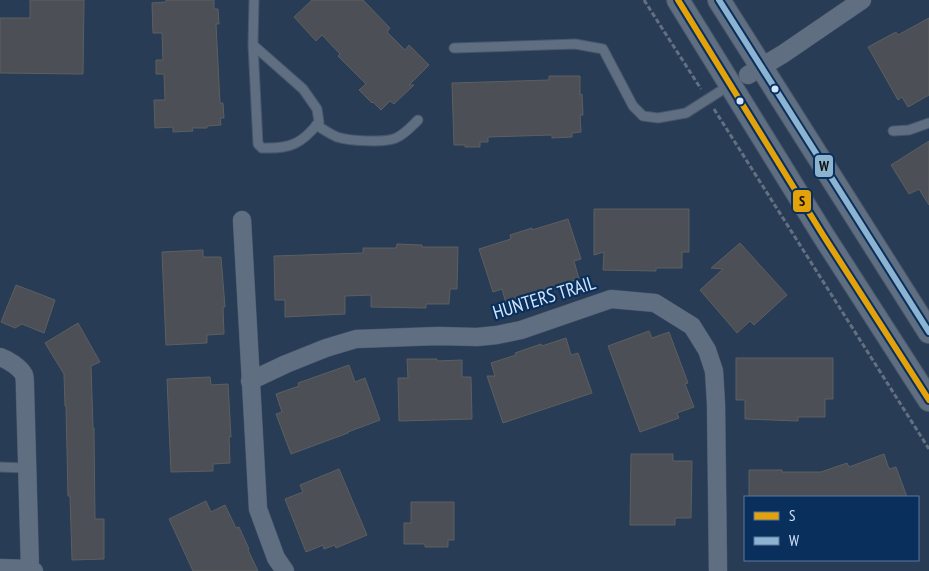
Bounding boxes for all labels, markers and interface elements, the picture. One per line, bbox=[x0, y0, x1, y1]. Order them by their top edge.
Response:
unlabelled marker bbox=[770, 84, 780, 94]
unlabelled marker bbox=[735, 96, 745, 106]
line badge: W bbox=[814, 154, 834, 178]
text: W bbox=[818, 157, 830, 175]
line badge: S bbox=[792, 189, 812, 213]
text: S bbox=[799, 192, 805, 210]
street label: HUNTERS TRAIL bbox=[490, 270, 598, 324]
legend bbox=[744, 496, 919, 561]
text: S bbox=[789, 506, 795, 525]
text: W bbox=[789, 531, 799, 550]

